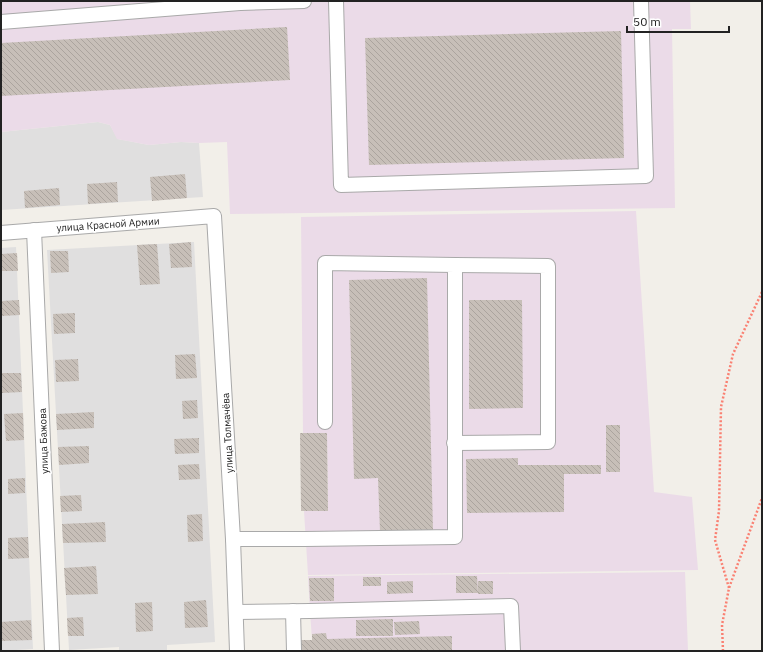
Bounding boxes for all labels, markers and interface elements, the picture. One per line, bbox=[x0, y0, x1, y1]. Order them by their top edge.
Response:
scale bar bbox=[627, 8, 729, 34]
text: 50 m bbox=[633, 14, 661, 29]
street label: улица Красной Армии bbox=[56, 214, 160, 235]
street label: улица Толмачёва bbox=[219, 392, 236, 473]
street label: улица Бажова bbox=[36, 407, 51, 474]

